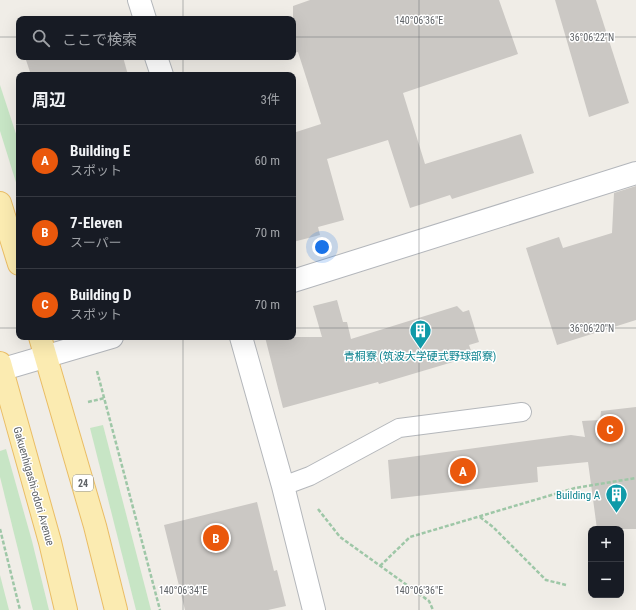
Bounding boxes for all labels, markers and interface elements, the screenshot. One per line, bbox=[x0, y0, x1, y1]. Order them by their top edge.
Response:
text: 140°06'36"E bbox=[395, 15, 443, 26]
search box bbox=[16, 16, 296, 60]
icon: search bbox=[30, 27, 52, 49]
text: ここで検索 bbox=[62, 31, 137, 49]
text: 36°06'22"N bbox=[570, 32, 614, 43]
text: 周辺 bbox=[32, 90, 66, 110]
text: 3件 bbox=[261, 92, 280, 107]
text: Building E bbox=[70, 142, 130, 160]
text: A bbox=[41, 153, 49, 168]
text: 60 m bbox=[254, 153, 280, 168]
text: スポット bbox=[70, 163, 122, 178]
text: 7-Eleven bbox=[70, 214, 122, 232]
text: B bbox=[41, 225, 49, 240]
text: 70 m bbox=[254, 225, 280, 240]
text: スーパー bbox=[70, 235, 122, 250]
your location bbox=[312, 237, 332, 257]
text: Building D bbox=[70, 286, 131, 304]
text: C bbox=[41, 297, 49, 312]
text: 70 m bbox=[254, 297, 280, 312]
text: スポット bbox=[70, 307, 122, 322]
building icon: 青桐寮 (筑波大学硬式野球部寮) bbox=[407, 317, 433, 350]
text: 36°06'20"N bbox=[570, 323, 614, 334]
place label: 青桐寮 (筑波大学硬式野球部寮) bbox=[344, 350, 496, 363]
pin: C bbox=[597, 414, 623, 444]
street label: Gakuenhigashi-odori Avenue bbox=[10, 425, 57, 547]
pin: A bbox=[450, 456, 476, 486]
road number: 24 bbox=[73, 475, 93, 491]
building icon: Building A bbox=[603, 482, 629, 515]
place label: Building A bbox=[556, 489, 601, 502]
pin: B bbox=[203, 523, 229, 553]
map controls bbox=[588, 526, 624, 598]
button: + bbox=[588, 526, 624, 562]
button: − bbox=[588, 562, 624, 598]
text: 140°06'34"E bbox=[159, 585, 207, 596]
text: 140°06'36"E bbox=[395, 585, 443, 596]

